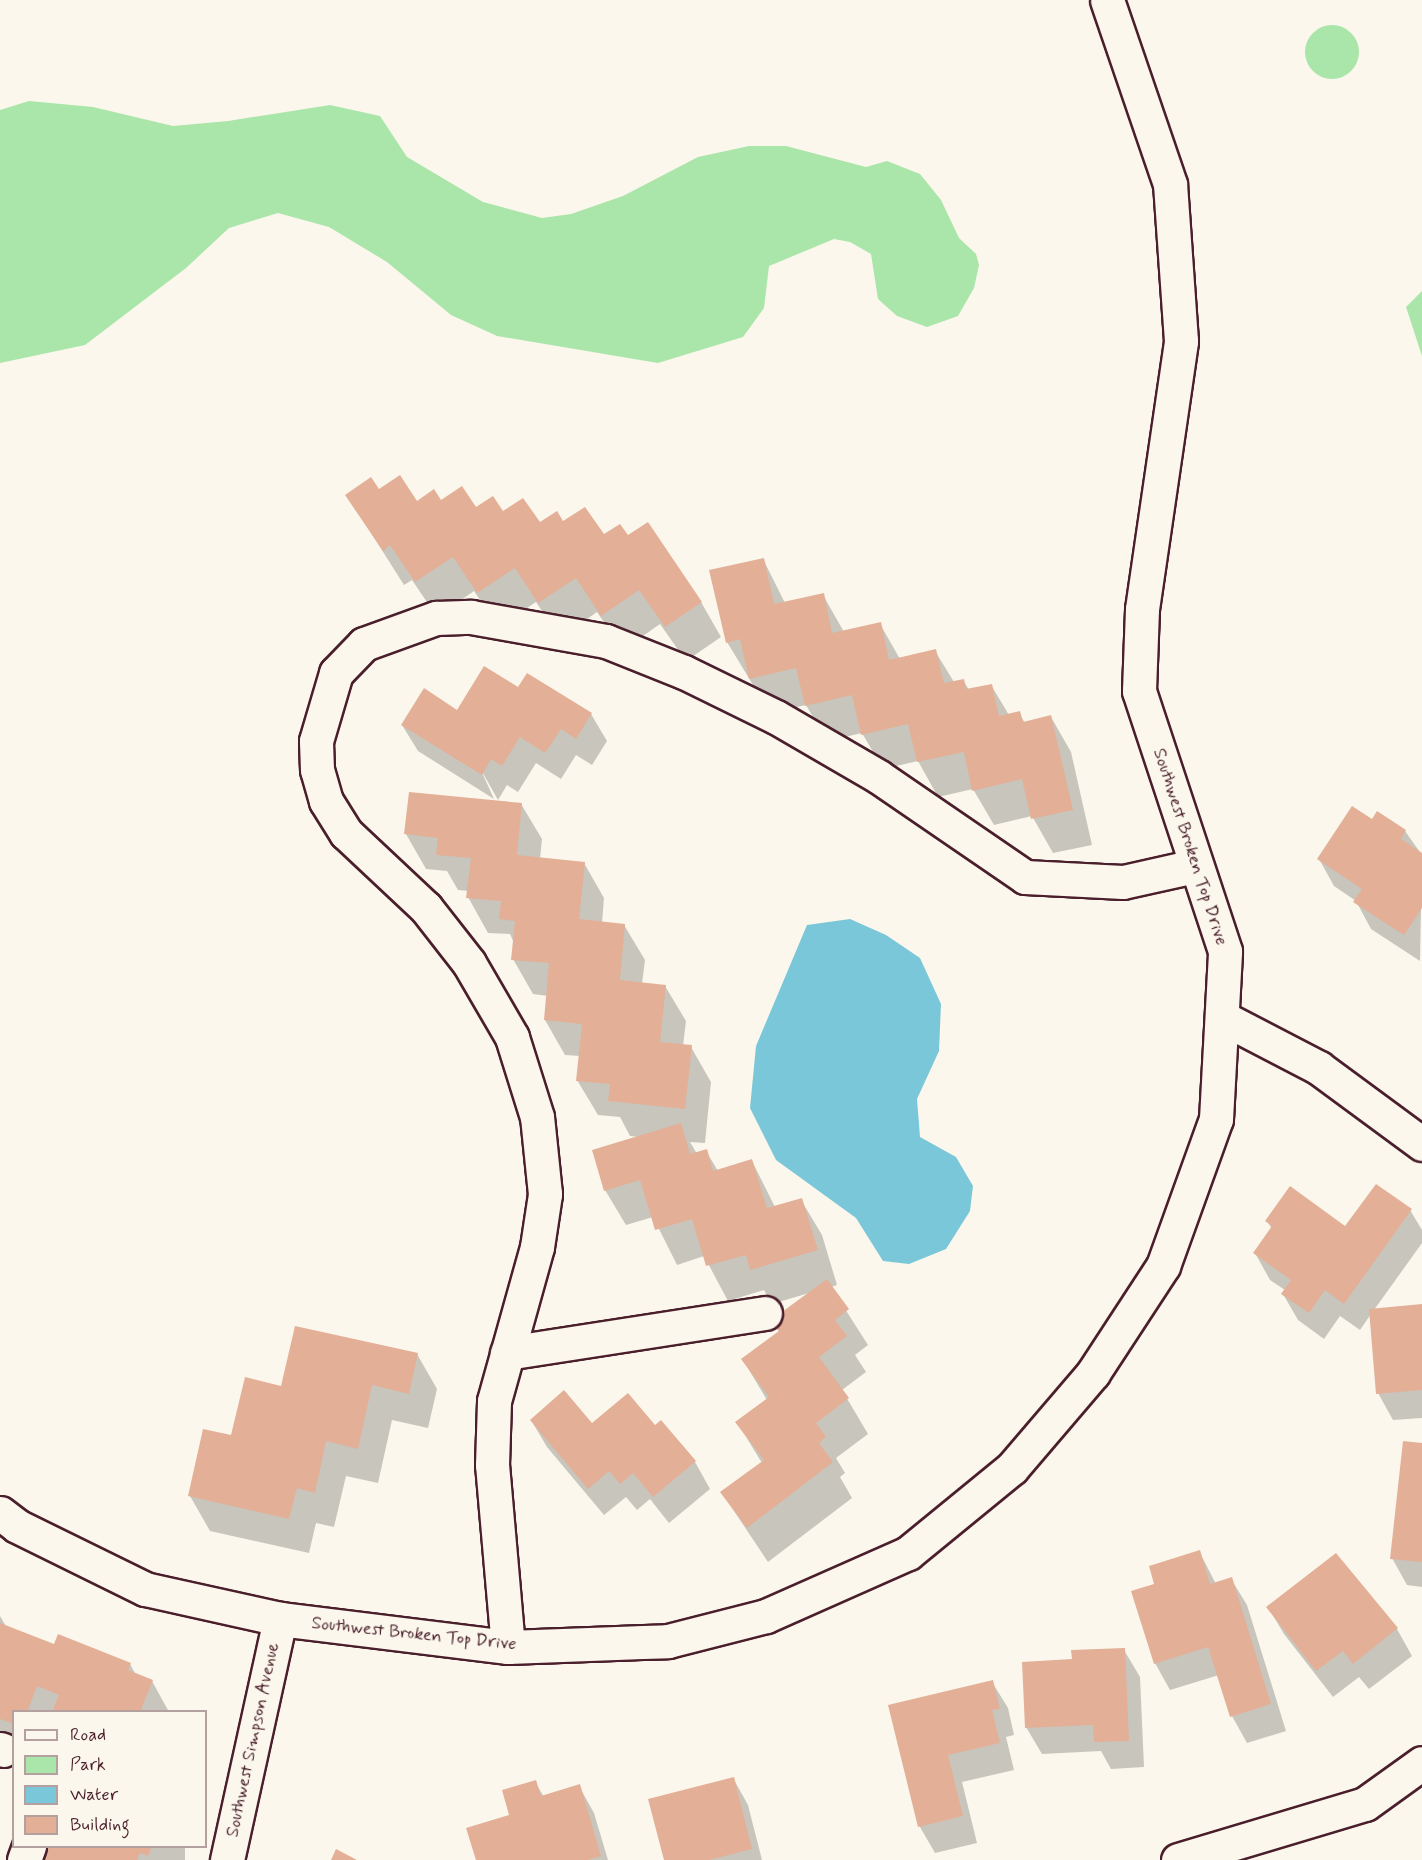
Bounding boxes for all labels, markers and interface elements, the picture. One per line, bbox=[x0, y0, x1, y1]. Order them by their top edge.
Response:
street label: Southwest Broken Top Drive bbox=[1148, 746, 1232, 948]
street label: Southwest Broken Top Drive bbox=[311, 1613, 517, 1655]
street label: Southwest Simpson Avenue bbox=[221, 1639, 285, 1841]
legend bbox=[12, 1710, 207, 1848]
text: Road bbox=[70, 1723, 106, 1747]
text: Park bbox=[70, 1753, 106, 1777]
text: Water bbox=[70, 1783, 118, 1807]
text: Building bbox=[70, 1813, 130, 1837]

